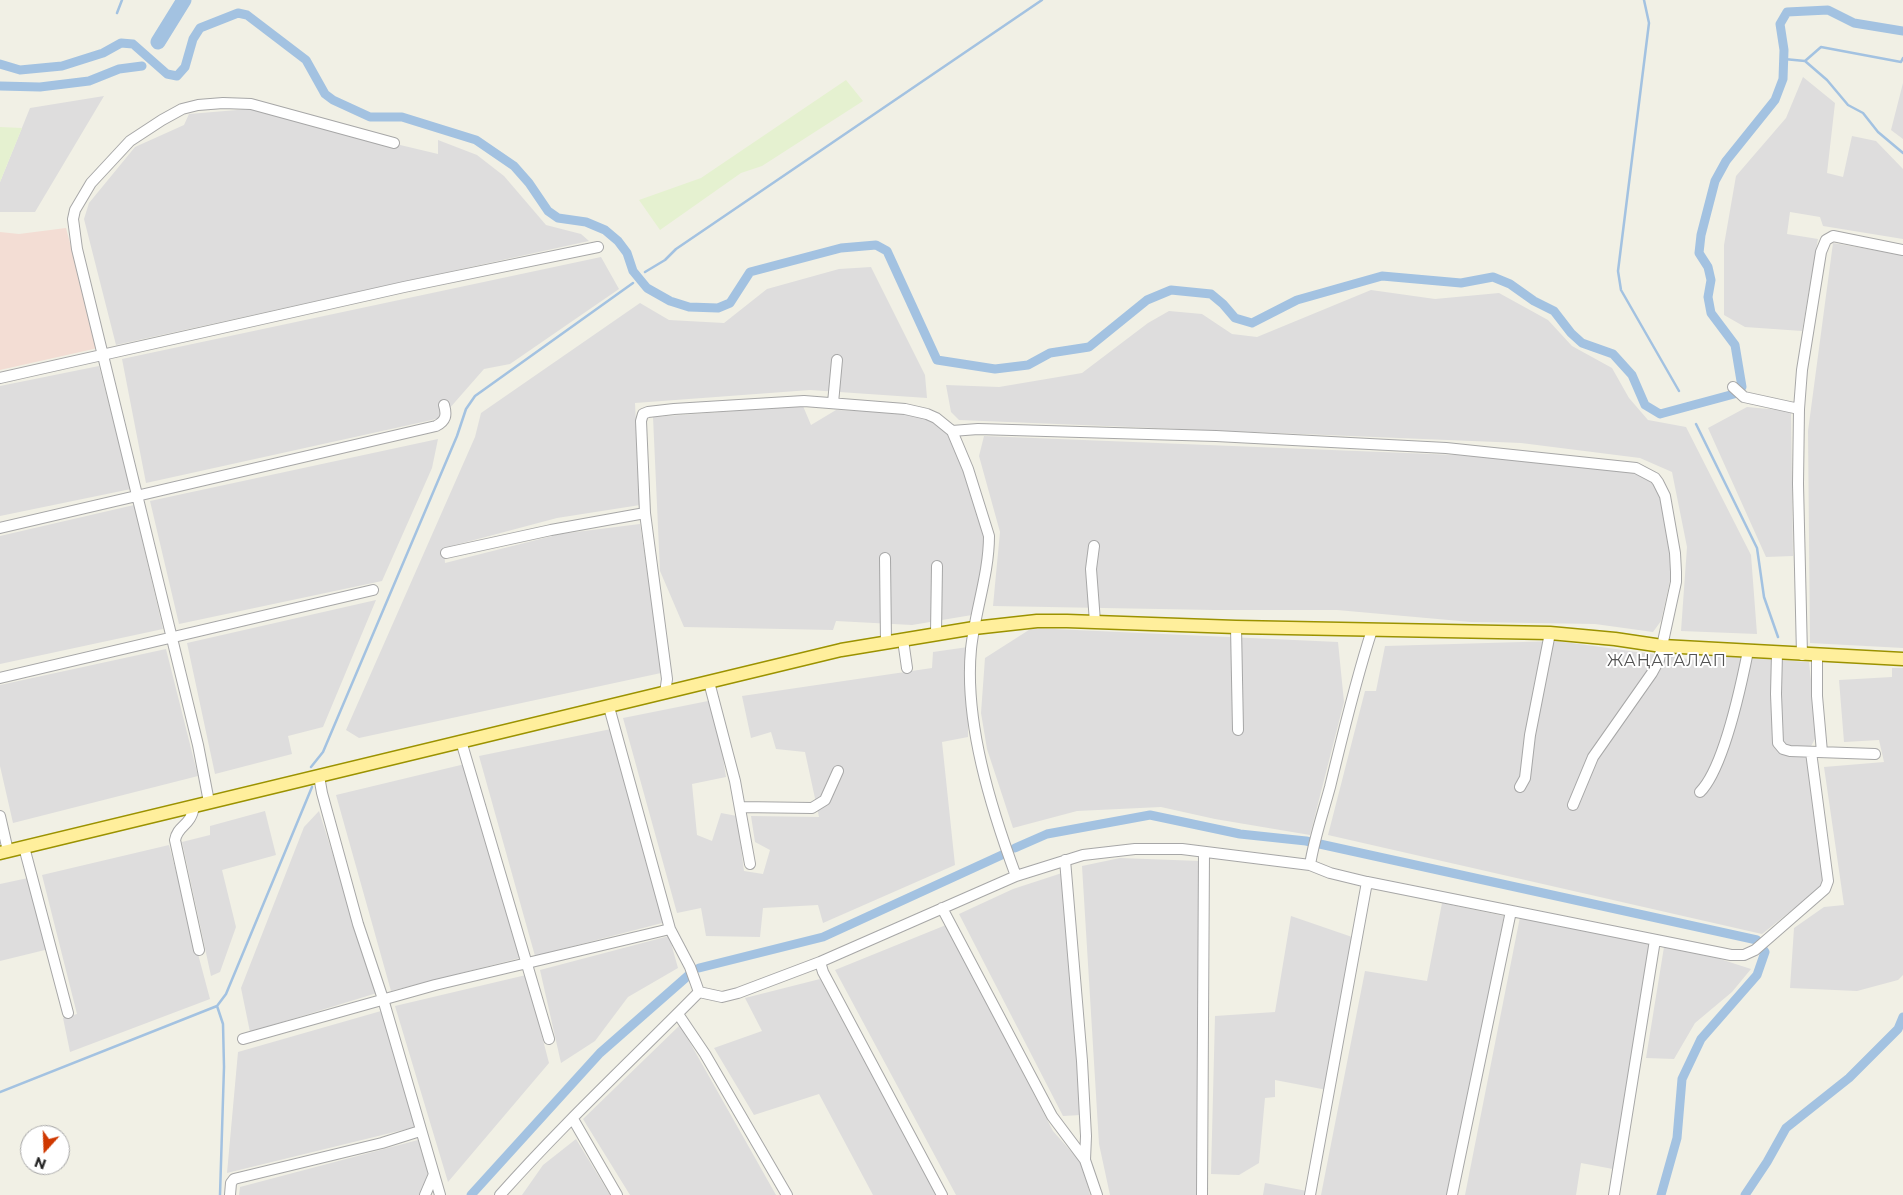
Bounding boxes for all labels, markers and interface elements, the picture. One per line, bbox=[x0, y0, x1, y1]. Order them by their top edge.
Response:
district label: ЖАҢАТАЛАП bbox=[1606, 651, 1728, 671]
north arrow bbox=[20, 1125, 70, 1175]
text: N bbox=[32, 1153, 49, 1174]

